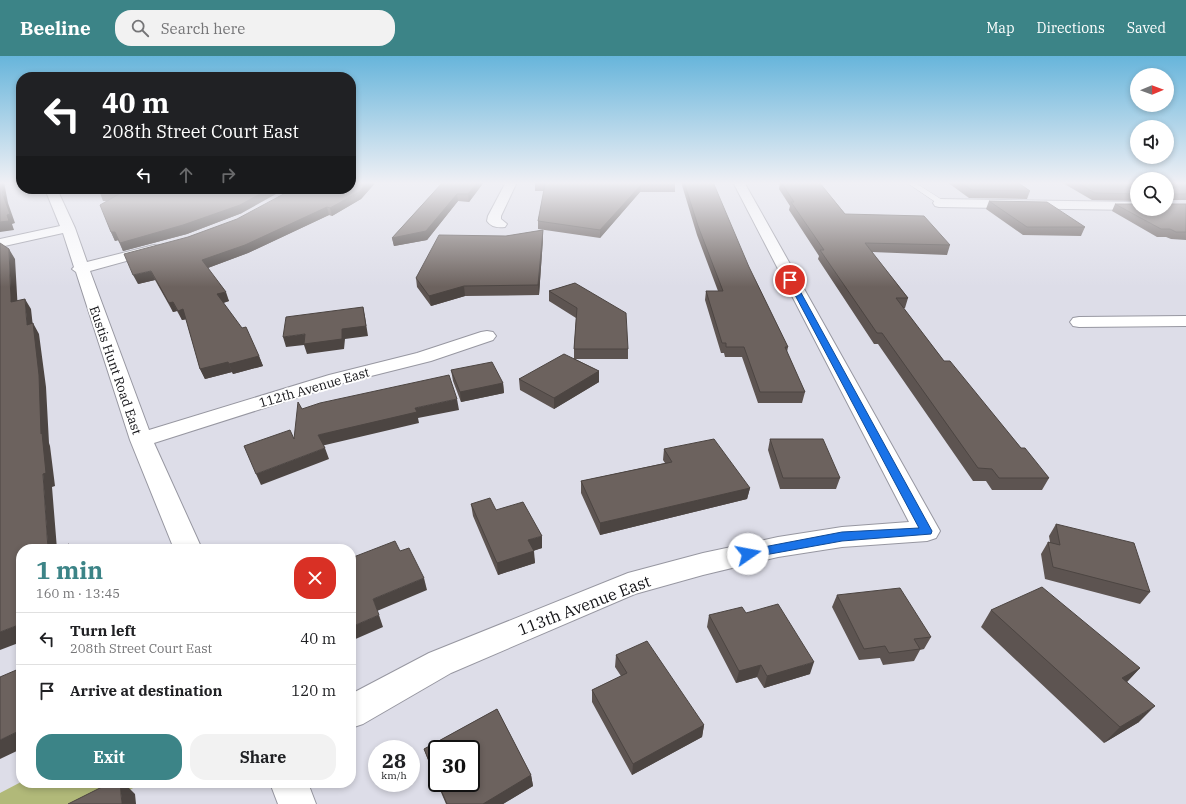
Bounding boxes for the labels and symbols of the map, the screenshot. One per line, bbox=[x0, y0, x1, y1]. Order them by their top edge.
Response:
north arrow bbox=[1130, 68, 1174, 112]
pin bbox=[773, 263, 807, 297]
street label: Eustis Hunt Road East bbox=[85, 303, 146, 437]
street label: 112th Avenue East bbox=[257, 363, 372, 411]
position arrow bbox=[727, 533, 769, 575]
street label: 113th Avenue East bbox=[515, 570, 653, 639]
speed limit sign: 30 bbox=[428, 740, 480, 792]

